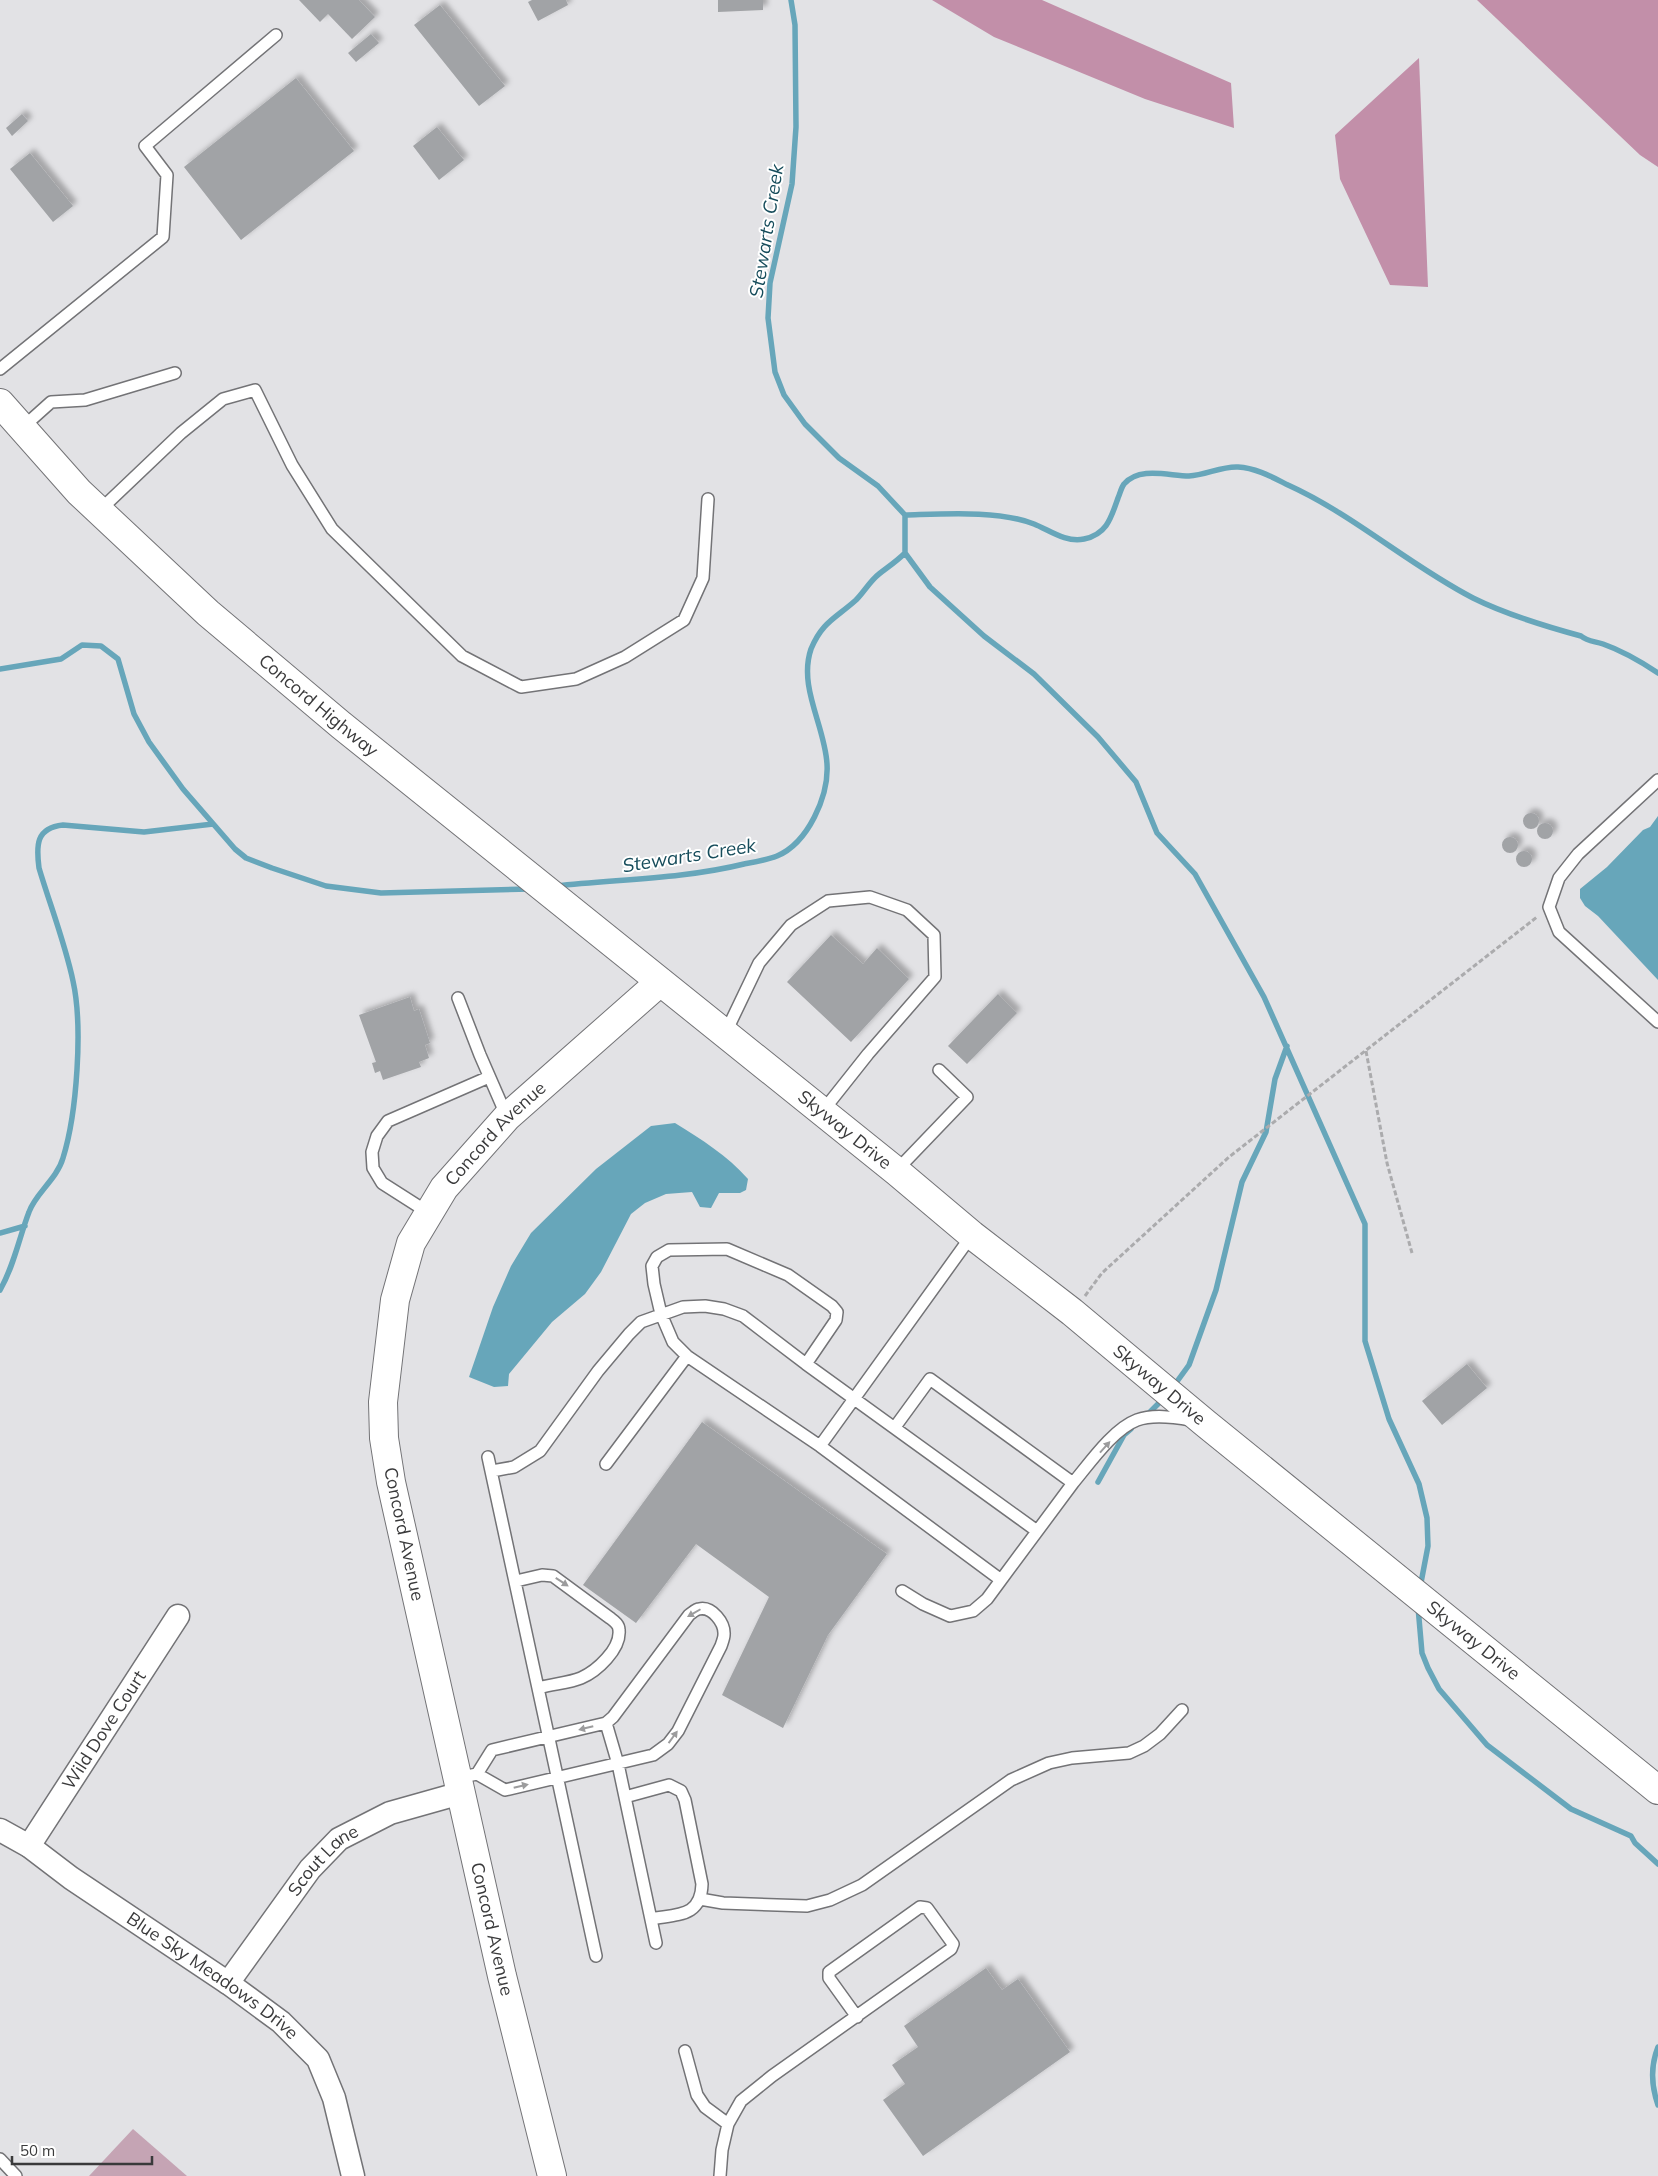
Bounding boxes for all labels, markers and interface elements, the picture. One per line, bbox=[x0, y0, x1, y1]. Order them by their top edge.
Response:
water label: Stewarts Creek bbox=[744, 161, 789, 300]
street label: Concord Highway bbox=[254, 649, 384, 762]
water label: Stewarts Creek bbox=[620, 832, 759, 877]
street label: Concord Avenue bbox=[440, 1076, 550, 1190]
street label: Skyway Drive bbox=[793, 1085, 897, 1174]
street label: Skyway Drive bbox=[1108, 1339, 1211, 1430]
one-way arrow bbox=[1099, 1441, 1111, 1453]
street label: Concord Avenue bbox=[379, 1465, 430, 1603]
one-way arrow bbox=[555, 1577, 569, 1587]
street label: Skyway Drive bbox=[1422, 1595, 1525, 1685]
one-way arrow bbox=[686, 1609, 701, 1617]
street label: Wild Dove Court bbox=[57, 1666, 151, 1794]
one-way arrow bbox=[578, 1724, 593, 1732]
one-way arrow bbox=[668, 1730, 678, 1744]
one-way arrow bbox=[514, 1782, 529, 1790]
street label: Scout Lane bbox=[282, 1819, 362, 1900]
street label: Concord Avenue bbox=[466, 1860, 519, 1998]
street label: Blue Sky Meadows Drive bbox=[122, 1907, 304, 2044]
scale bar bbox=[12, 2134, 152, 2166]
text: 50 m bbox=[20, 2141, 55, 2160]

